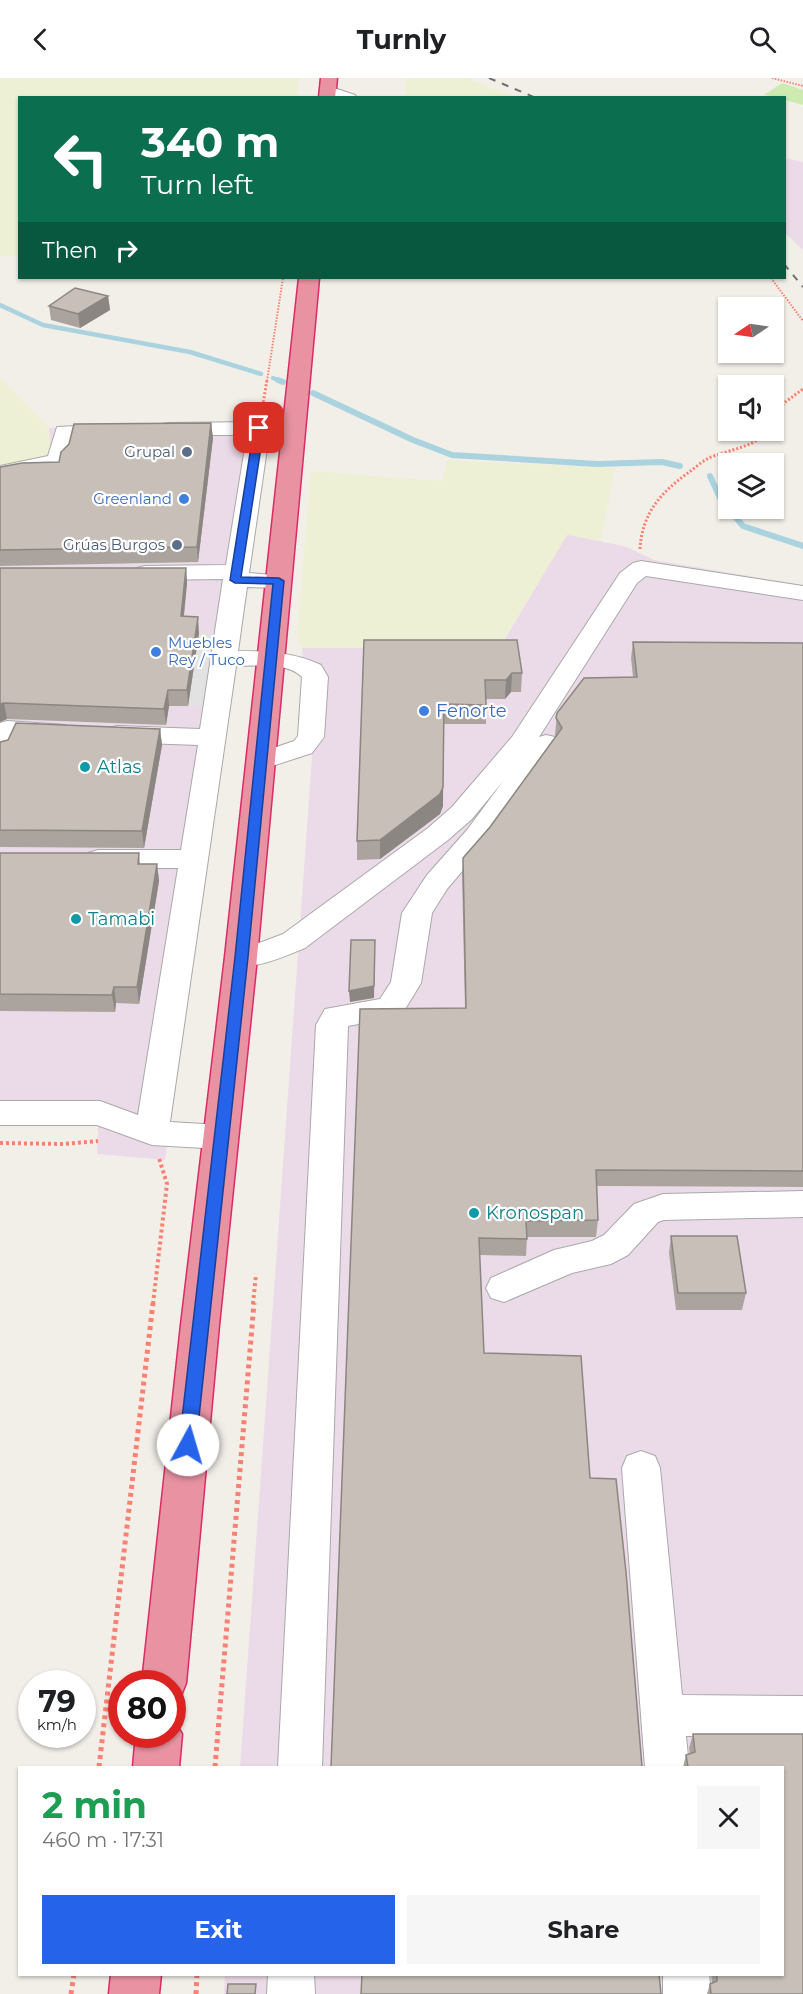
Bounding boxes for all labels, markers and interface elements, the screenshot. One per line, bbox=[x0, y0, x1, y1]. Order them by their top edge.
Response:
icon: back bbox=[24, 23, 57, 56]
text: Turnly bbox=[357, 23, 446, 56]
icon: search bbox=[746, 23, 779, 56]
text: 340 m bbox=[141, 116, 279, 168]
icon: left bbox=[42, 120, 120, 198]
text: Turn left bbox=[141, 168, 254, 201]
icon: right bbox=[110, 234, 143, 267]
text: Then bbox=[42, 237, 98, 264]
north arrow bbox=[718, 297, 784, 363]
map controls bbox=[718, 297, 784, 519]
button: sound bbox=[718, 375, 784, 441]
pin bbox=[233, 402, 284, 453]
icon: arrive bbox=[242, 411, 275, 444]
place label: Grupal bbox=[124, 442, 175, 461]
marker: Grupal bbox=[180, 445, 194, 459]
button: layers bbox=[718, 453, 784, 519]
place label: Greenland bbox=[93, 489, 172, 508]
marker: Greenland bbox=[177, 492, 191, 506]
place label: Grúas Burgos bbox=[63, 535, 165, 554]
marker: Grúas Burgos bbox=[170, 538, 184, 552]
place label: Muebles Rey / Tuco bbox=[168, 633, 245, 669]
marker: Muebles Rey / Tuco bbox=[149, 645, 163, 659]
place label: Fenorte bbox=[436, 700, 507, 722]
marker: Fenorte bbox=[417, 704, 431, 718]
place label: Atlas bbox=[97, 756, 142, 778]
marker: Atlas bbox=[78, 760, 92, 774]
place label: Tamabi bbox=[88, 908, 155, 930]
marker: Tamabi bbox=[69, 912, 83, 926]
place label: Kronospan bbox=[486, 1202, 584, 1224]
marker: Kronospan bbox=[467, 1206, 481, 1220]
position arrow bbox=[156, 1413, 220, 1477]
speed limit sign: 80 bbox=[108, 1670, 186, 1748]
text: 79 bbox=[38, 1683, 76, 1720]
text: km/h bbox=[37, 1715, 77, 1734]
text: 2 min bbox=[42, 1783, 147, 1827]
button: close bbox=[697, 1786, 760, 1849]
text: 460 m · 17:31 bbox=[42, 1828, 164, 1852]
button: Exit bbox=[42, 1895, 395, 1964]
button: Share bbox=[407, 1895, 760, 1964]

